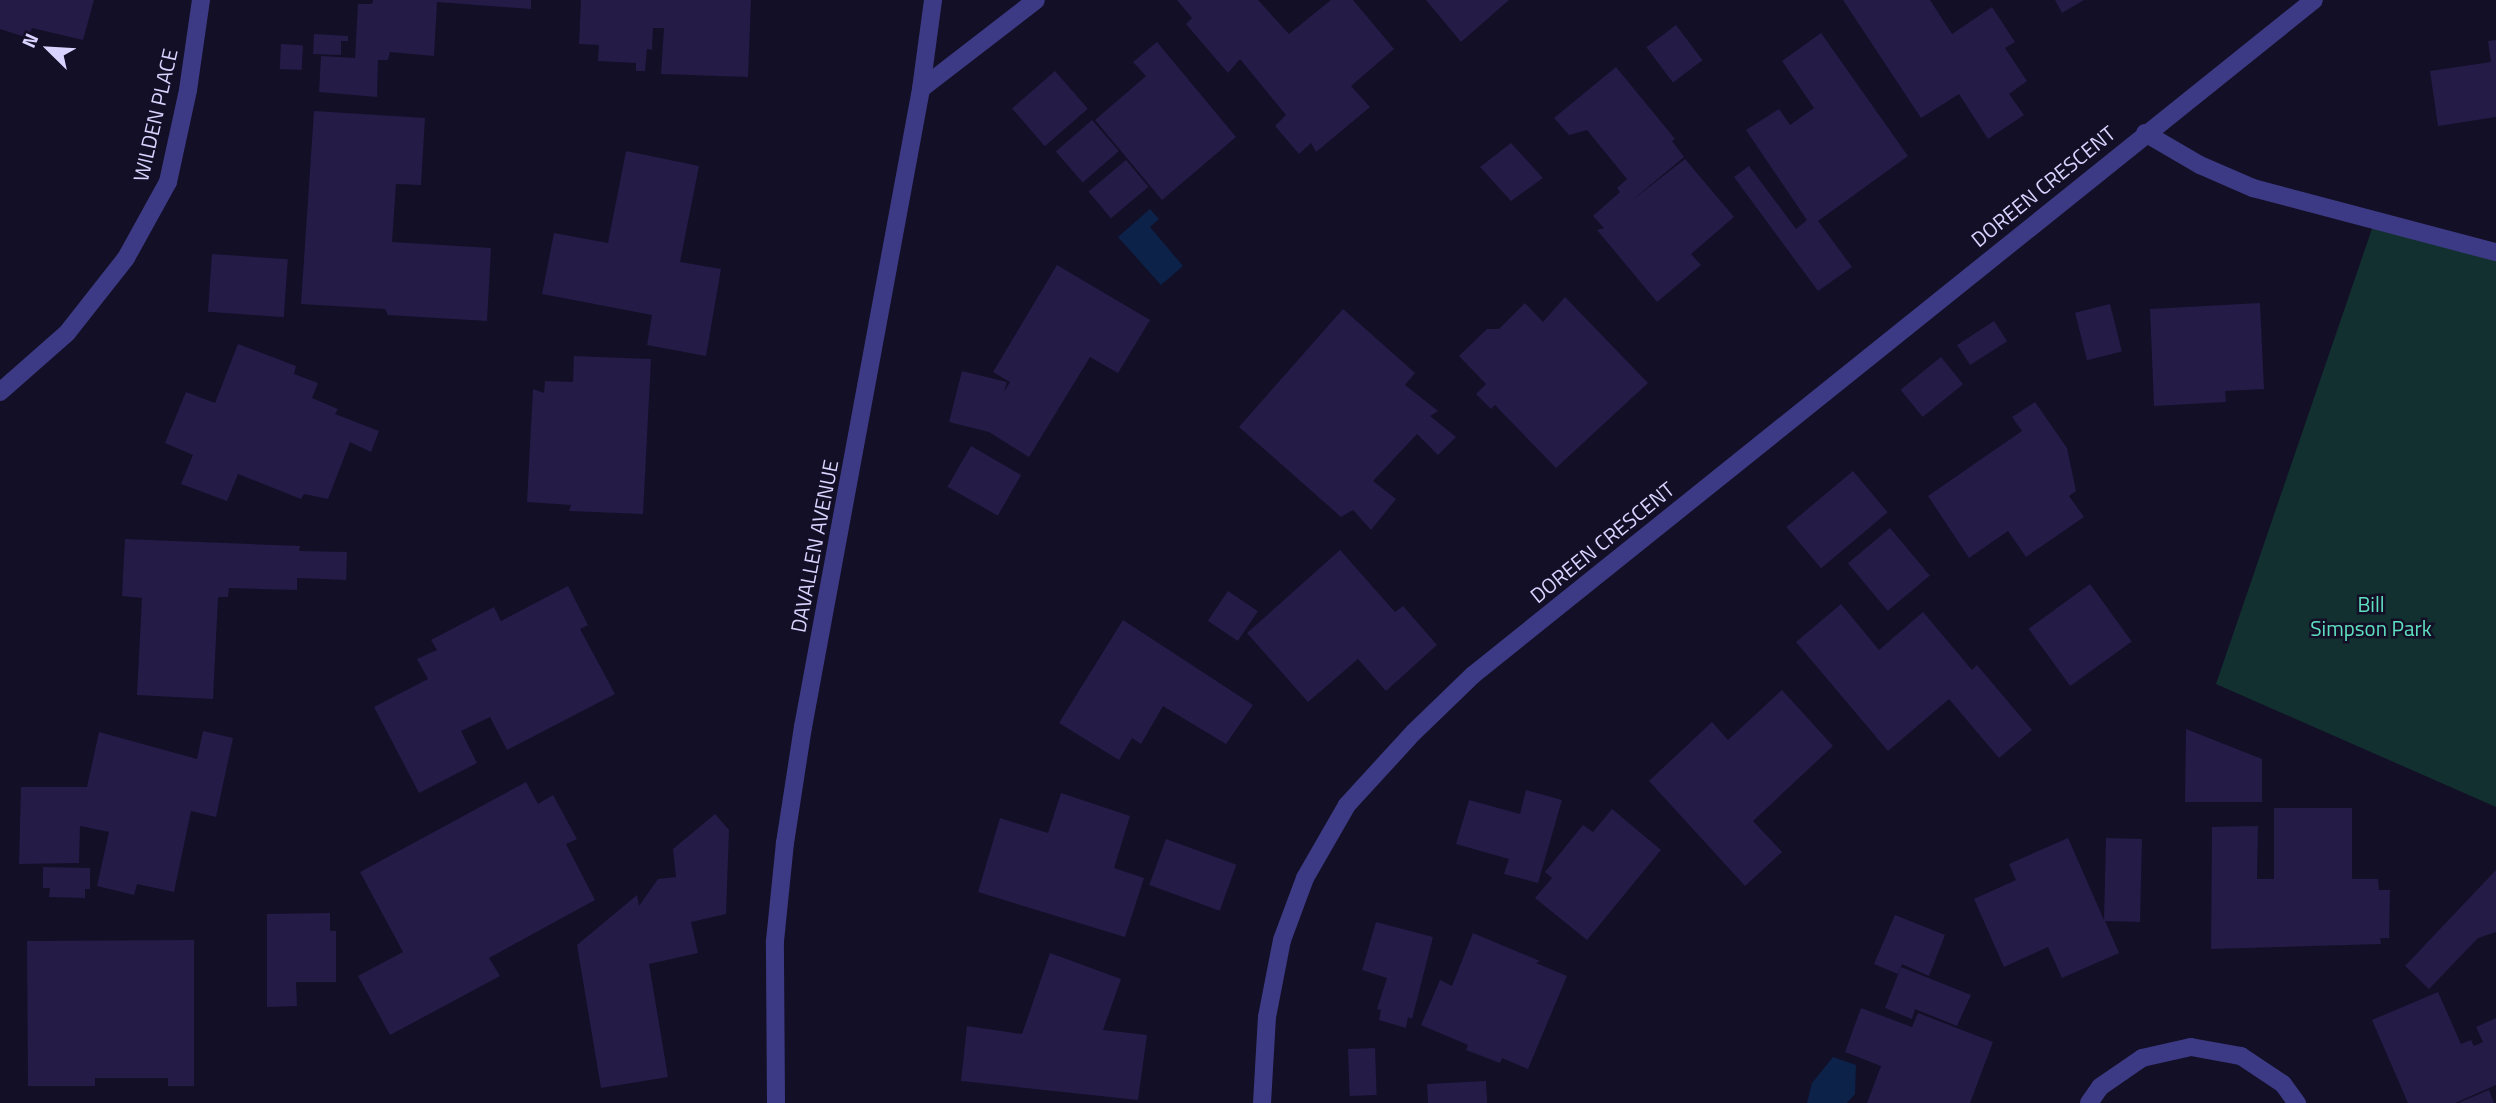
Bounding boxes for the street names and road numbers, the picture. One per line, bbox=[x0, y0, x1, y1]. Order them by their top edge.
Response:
street label: WILDEN PLACE bbox=[127, 46, 183, 184]
street label: DOREEN CRESCENT bbox=[1966, 120, 2120, 252]
street label: DAVALLEN AVENUE bbox=[785, 458, 843, 634]
street label: DOREEN CRESCENT bbox=[1525, 476, 1679, 608]

